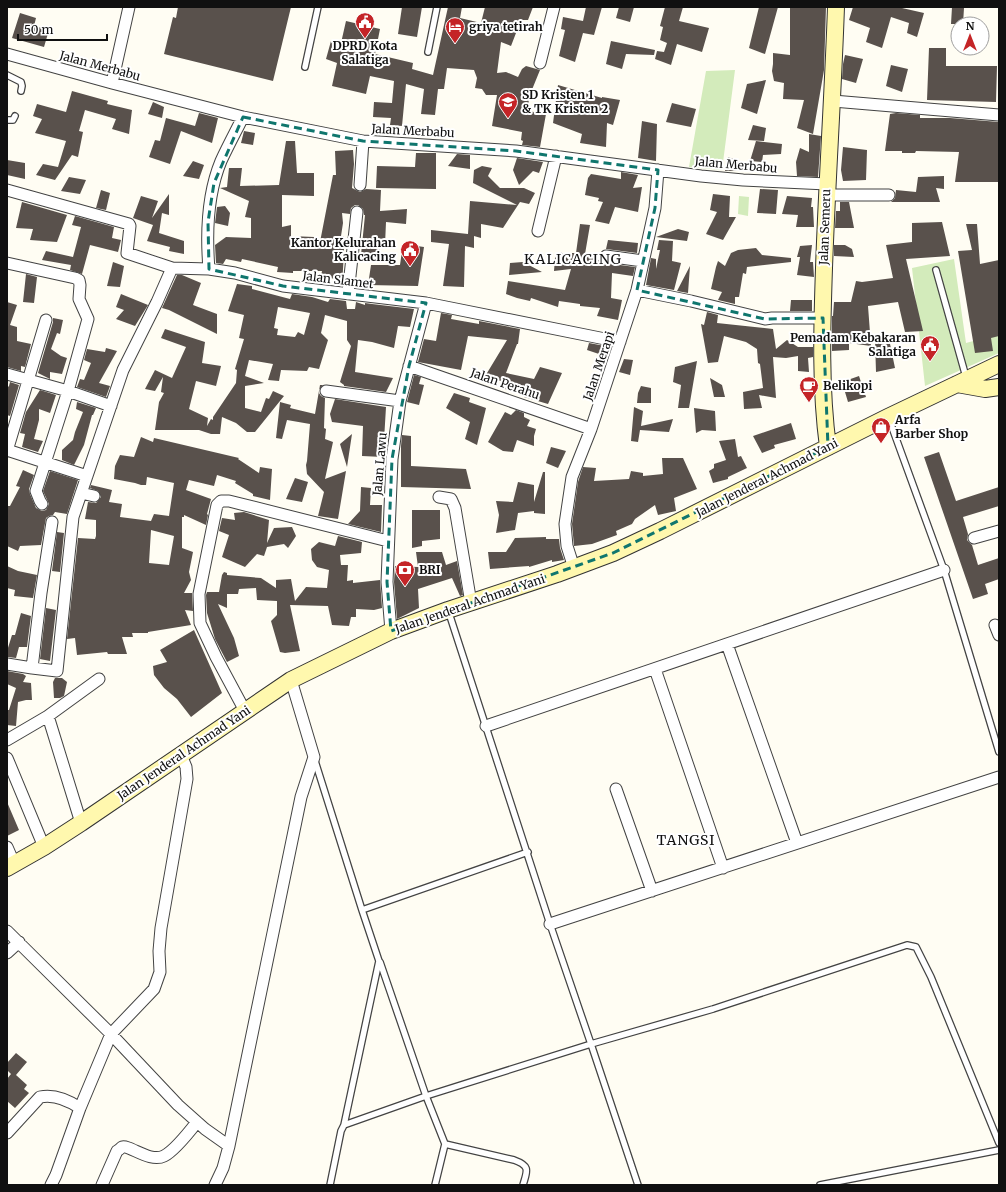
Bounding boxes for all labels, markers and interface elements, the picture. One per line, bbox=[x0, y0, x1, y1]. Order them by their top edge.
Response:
public building icon: DPRD Kota Salatiga bbox=[354, 11, 376, 39]
scale bar bbox=[18, 16, 107, 42]
hotel icon: griya tetirah bbox=[444, 16, 466, 44]
north arrow bbox=[950, 16, 990, 56]
place label: griya tetirah bbox=[469, 19, 543, 34]
text: N bbox=[966, 19, 975, 33]
text: 50 m bbox=[24, 22, 53, 37]
place label: DPRD Kota Salatiga bbox=[333, 38, 398, 67]
street label: Jalan Merbabu bbox=[57, 47, 143, 84]
place label: SD Kristen 1 & TK Kristen 2 bbox=[522, 87, 608, 116]
school or university icon: SD Kristen 1 & TK Kristen 2 bbox=[497, 91, 519, 119]
street label: Jalan Merbabu bbox=[370, 121, 455, 140]
street label: Jalan Merbabu bbox=[693, 153, 779, 176]
street label: Jalan Semeru bbox=[816, 188, 833, 266]
place label: Kantor Kelurahan Kalicacing bbox=[291, 235, 396, 264]
public building icon: Kantor Kelurahan Kalicacing bbox=[399, 239, 421, 267]
district label: KALICACING bbox=[524, 250, 622, 268]
street label: Jalan Slamet bbox=[301, 268, 375, 291]
street label: Jalan Merapi bbox=[579, 329, 617, 403]
place label: Pemadam Kebakaran Salatiga bbox=[790, 330, 916, 359]
public building icon: Pemadam Kebakaran Salatiga bbox=[919, 334, 941, 362]
street label: Jalan Perahu bbox=[468, 364, 542, 403]
cafe icon: Belikopi bbox=[798, 375, 820, 403]
place label: Belikopi bbox=[823, 378, 872, 393]
place label: Arfa Barber Shop bbox=[894, 412, 968, 441]
shop icon: Arfa Barber Shop bbox=[870, 416, 892, 444]
street label: Jalan Lawu bbox=[369, 431, 390, 497]
street label: Jalan Jenderal Achmad Yani bbox=[692, 435, 841, 520]
bank icon: BRI bbox=[394, 559, 416, 587]
place label: BRI bbox=[419, 562, 441, 577]
street label: Jalan Jenderal Achmad Yani bbox=[392, 571, 547, 637]
street label: Jalan Jenderal Achmad Yani bbox=[113, 702, 253, 803]
district label: TANGSI bbox=[656, 831, 716, 849]

